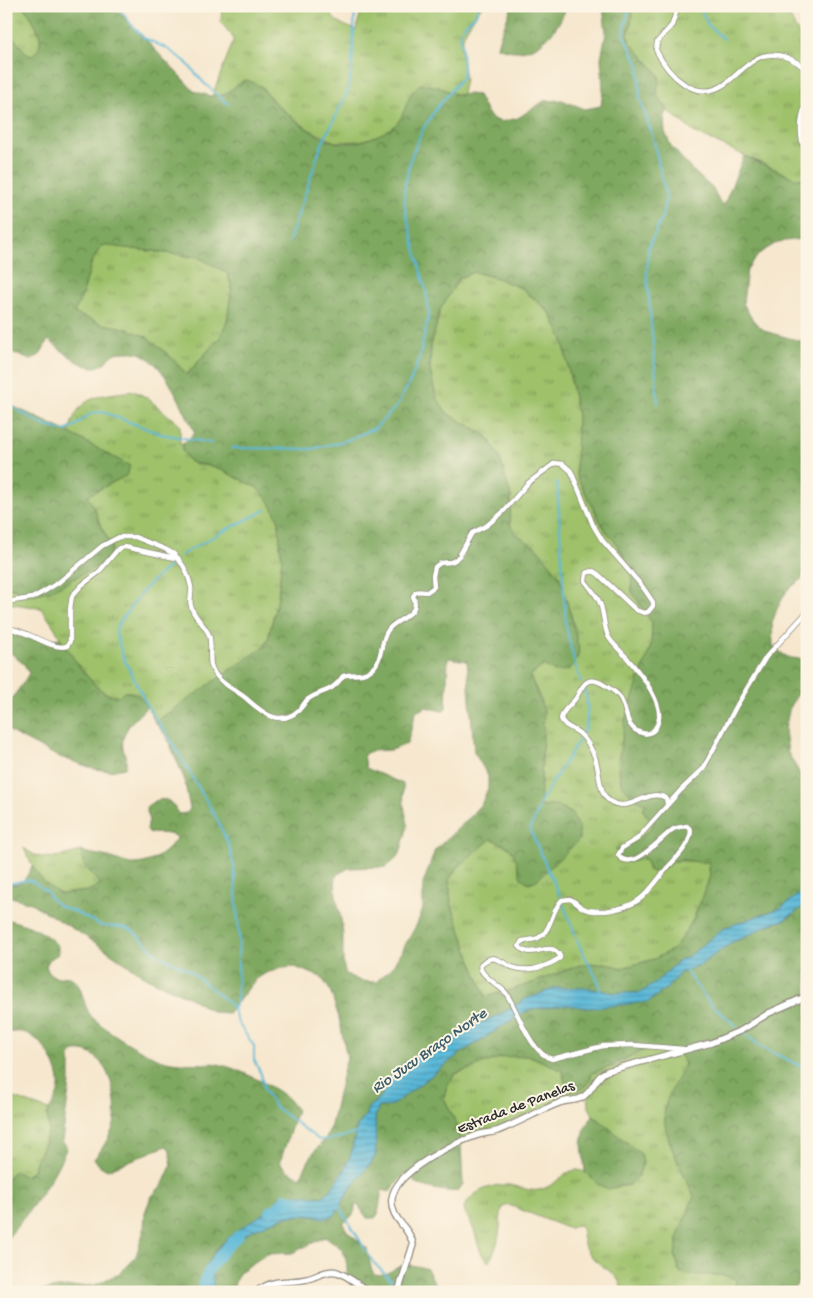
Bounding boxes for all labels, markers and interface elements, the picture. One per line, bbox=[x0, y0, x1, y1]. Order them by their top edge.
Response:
water label: Rio Jucu Braço Norte bbox=[369, 1005, 492, 1099]
street label: Estrada de Panelas bbox=[455, 1077, 578, 1139]

